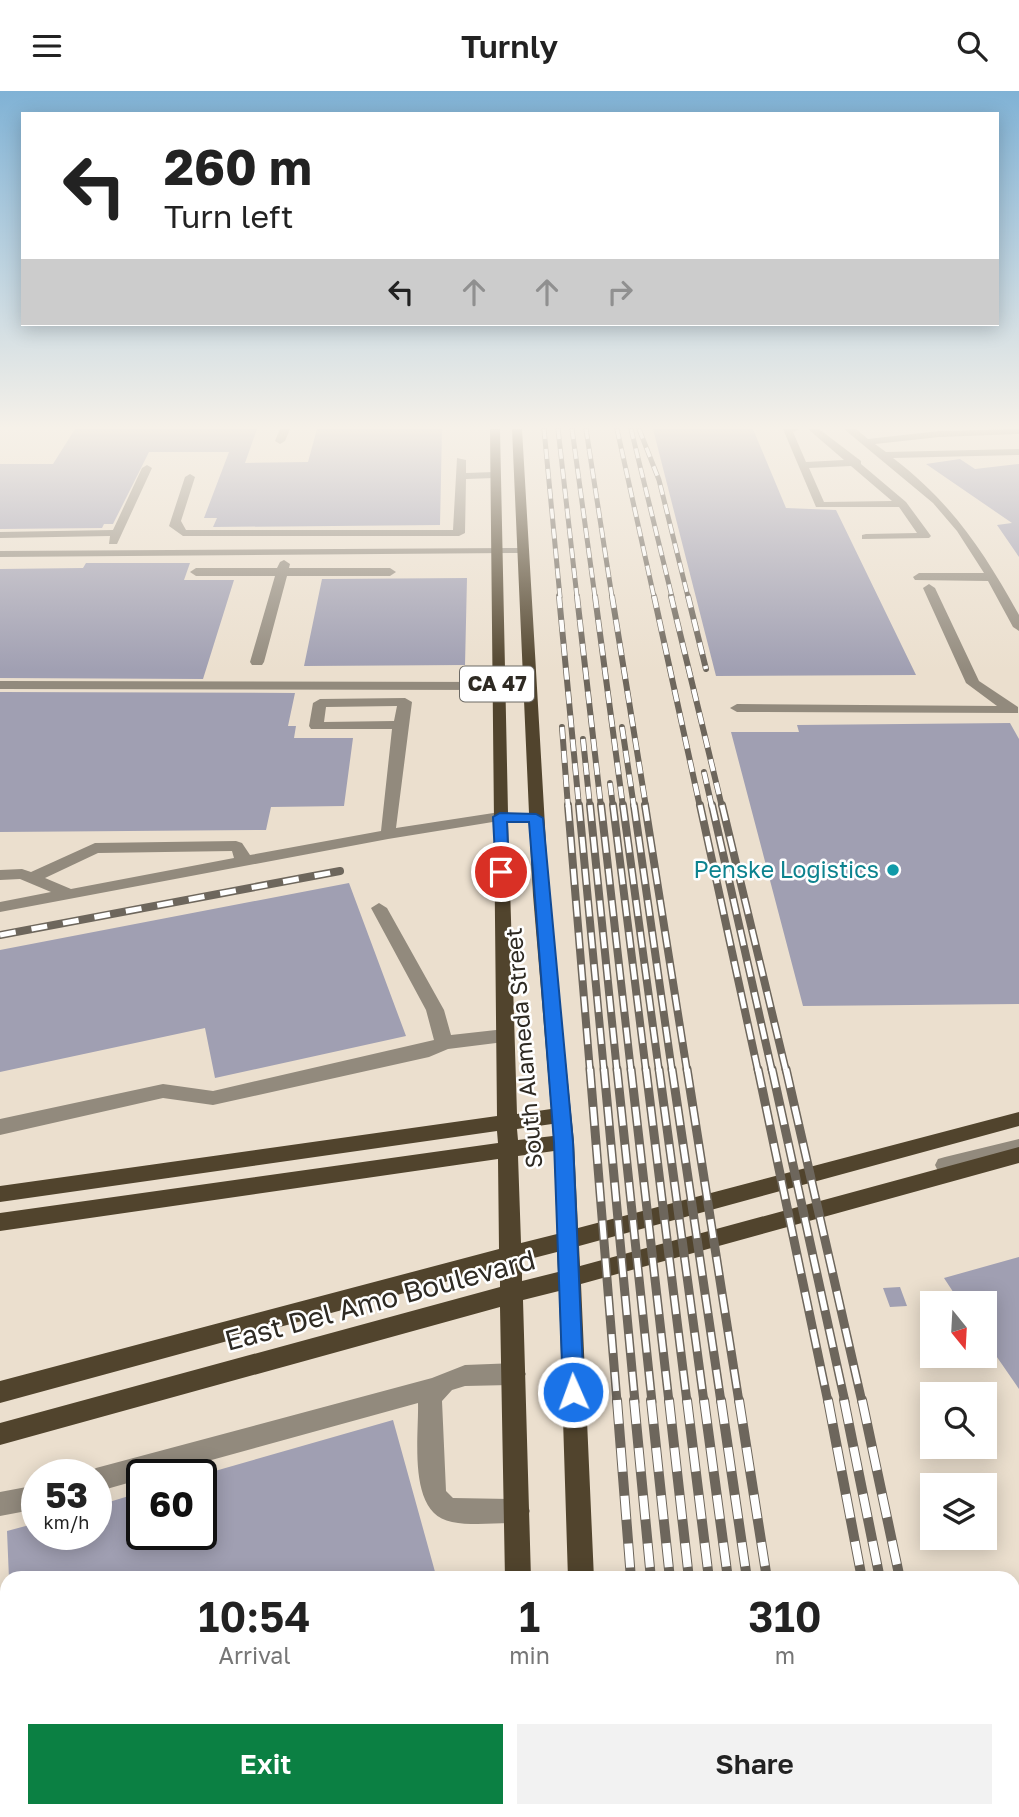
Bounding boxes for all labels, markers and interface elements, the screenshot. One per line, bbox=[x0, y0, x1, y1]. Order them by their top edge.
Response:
icon: menu bbox=[28, 27, 66, 65]
text: Turnly bbox=[461, 27, 558, 65]
icon: search bbox=[953, 27, 991, 65]
text: 260 m bbox=[164, 137, 312, 196]
icon: left bbox=[49, 140, 140, 231]
text: Turn left bbox=[164, 197, 293, 235]
icon: left bbox=[382, 273, 420, 311]
icon: ahead bbox=[455, 273, 493, 311]
icon: ahead bbox=[528, 273, 566, 311]
icon: right bbox=[601, 273, 639, 311]
road number: CA 47 bbox=[460, 667, 534, 701]
pin bbox=[471, 842, 531, 902]
icon: arrive bbox=[482, 853, 520, 891]
place label: Penske Logistics bbox=[694, 855, 879, 883]
marker: Penske Logistics bbox=[885, 862, 901, 878]
street label: South Alameda Street bbox=[499, 927, 547, 1170]
street label: East Del Amo Boulevard bbox=[221, 1242, 539, 1357]
north arrow bbox=[920, 1291, 998, 1369]
map controls bbox=[920, 1291, 997, 1550]
position arrow bbox=[536, 1355, 610, 1429]
button: search bbox=[920, 1382, 997, 1459]
speed limit sign: 60 bbox=[126, 1459, 217, 1550]
button: layers bbox=[920, 1473, 997, 1550]
text: 53 bbox=[45, 1474, 88, 1516]
text: km/h bbox=[44, 1511, 89, 1533]
text: 10:54 bbox=[198, 1591, 311, 1641]
text: 1 bbox=[519, 1591, 540, 1641]
text: 310 bbox=[748, 1591, 822, 1641]
text: Arrival bbox=[219, 1641, 291, 1669]
text: min bbox=[509, 1641, 550, 1669]
text: m bbox=[775, 1641, 795, 1669]
button: Exit bbox=[28, 1724, 503, 1804]
button: Share bbox=[517, 1724, 992, 1804]

